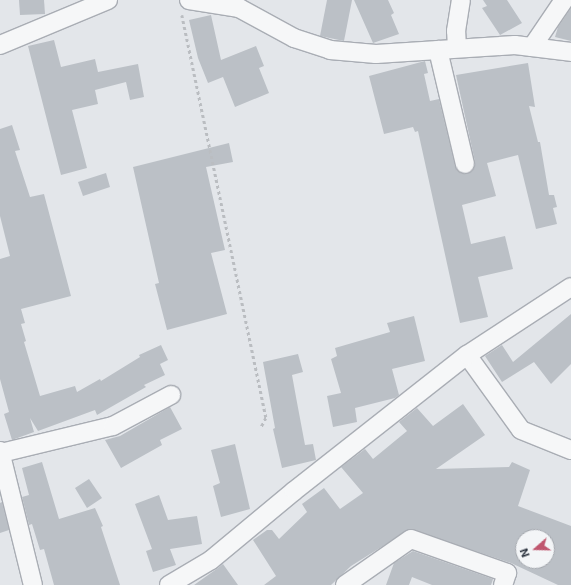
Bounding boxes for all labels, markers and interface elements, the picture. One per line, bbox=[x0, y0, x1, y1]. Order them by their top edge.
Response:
north arrow bbox=[515, 529, 555, 569]
text: N bbox=[517, 546, 533, 559]

